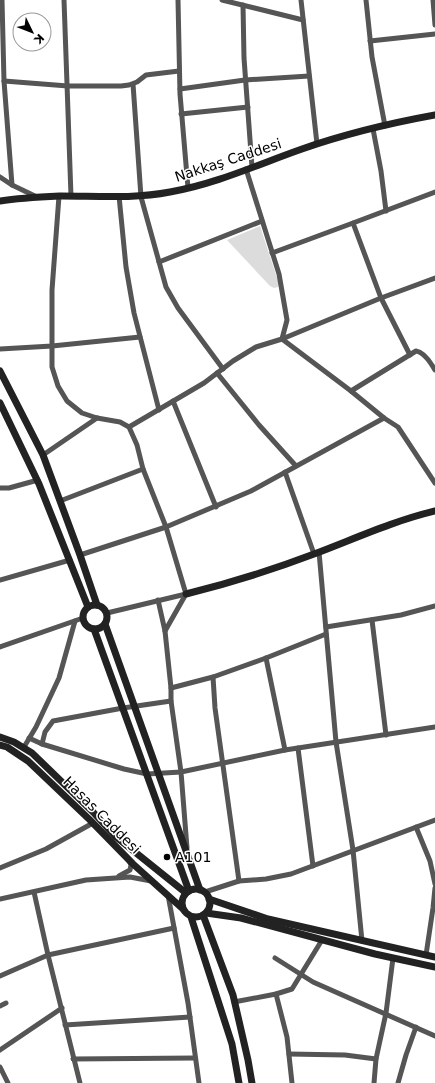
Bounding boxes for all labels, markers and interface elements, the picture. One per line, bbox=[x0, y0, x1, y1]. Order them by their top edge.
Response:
north arrow bbox=[12, 12, 52, 52]
text: K bbox=[31, 31, 47, 46]
street label: Nakkaş Caddesi bbox=[173, 135, 283, 185]
street label: Hasas Caddesi bbox=[60, 773, 144, 857]
place label: A101 bbox=[175, 849, 211, 865]
marker: A101 bbox=[162, 852, 172, 862]

